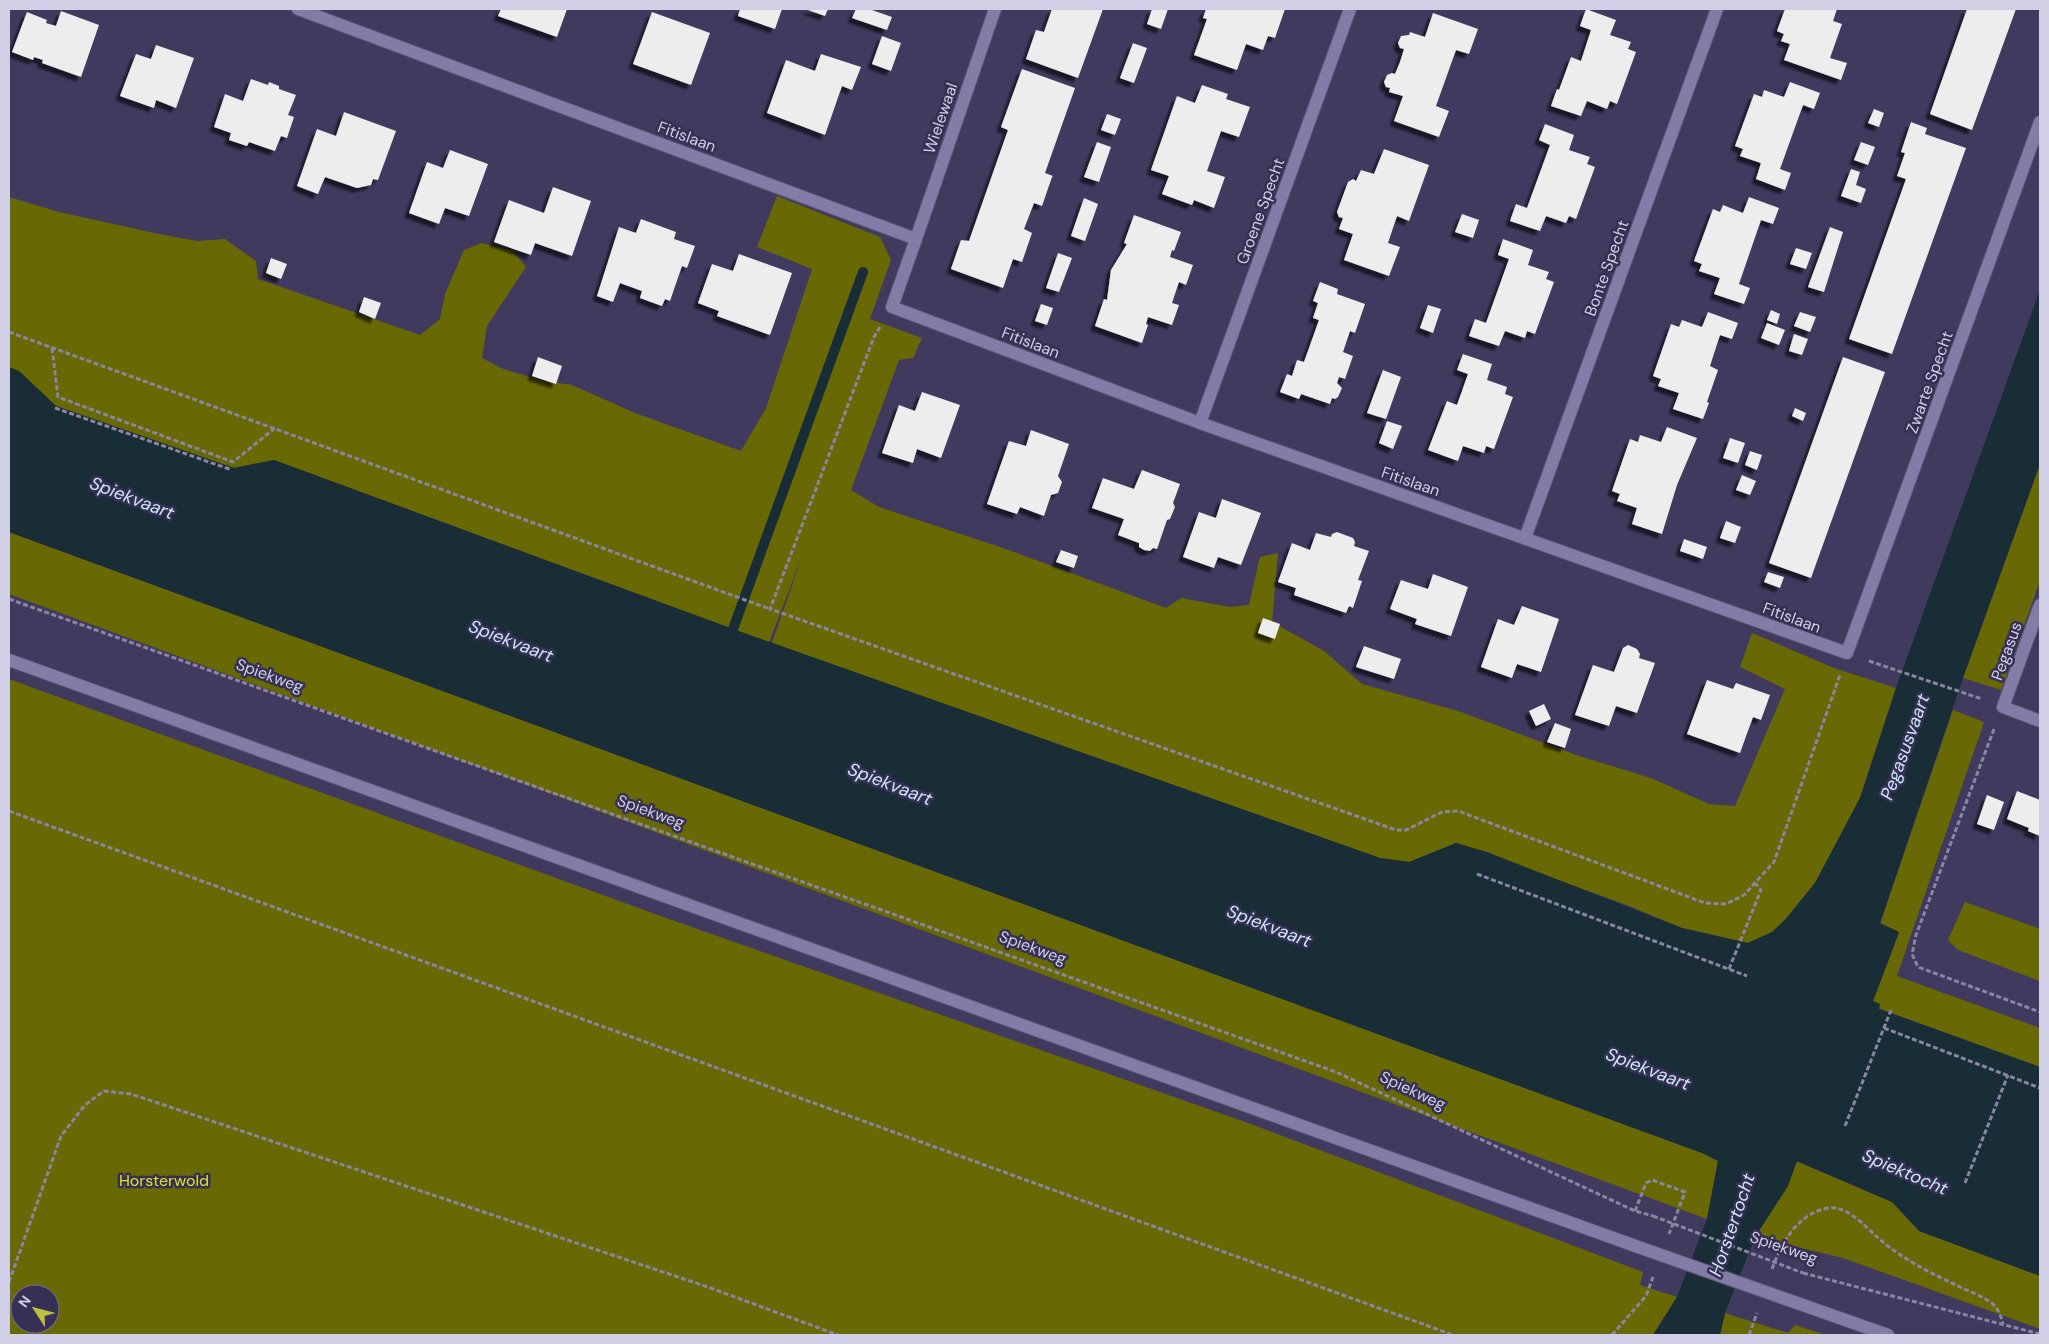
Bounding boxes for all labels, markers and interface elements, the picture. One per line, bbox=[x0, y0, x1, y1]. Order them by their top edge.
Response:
street label: Wielewaal bbox=[919, 80, 962, 156]
street label: Fitislaan bbox=[655, 116, 719, 157]
street label: Groene Specht bbox=[1231, 155, 1289, 267]
street label: Bonte Specht bbox=[1579, 217, 1634, 319]
street label: Fitislaan bbox=[999, 322, 1063, 363]
street label: Zwarte Specht bbox=[1901, 328, 1958, 436]
street label: Fitislaan bbox=[1379, 462, 1443, 501]
water label: Spiekvaart bbox=[86, 471, 179, 525]
street label: Fitislaan bbox=[1760, 597, 1824, 638]
water label: Spiekvaart bbox=[465, 614, 558, 668]
street label: Pegasus bbox=[1986, 619, 2027, 683]
street label: Spiekweg bbox=[233, 654, 306, 697]
water label: Pegasusvaart bbox=[1875, 690, 1936, 803]
water label: Spiekvaart bbox=[844, 757, 937, 811]
street label: Spiekweg bbox=[614, 790, 687, 833]
water label: Spiekvaart bbox=[1223, 899, 1316, 953]
street label: Spiekweg bbox=[996, 926, 1069, 969]
water label: Spiekvaart bbox=[1602, 1042, 1695, 1096]
street label: Spiekweg bbox=[1377, 1066, 1449, 1115]
water label: Spiektocht bbox=[1859, 1143, 1952, 1201]
water label: Horstertocht bbox=[1703, 1169, 1761, 1280]
park label: Horsterwold bbox=[119, 1170, 209, 1191]
street label: Spiekweg bbox=[1747, 1226, 1820, 1269]
north arrow bbox=[10, 1284, 60, 1334]
text: N bbox=[14, 1292, 35, 1311]

